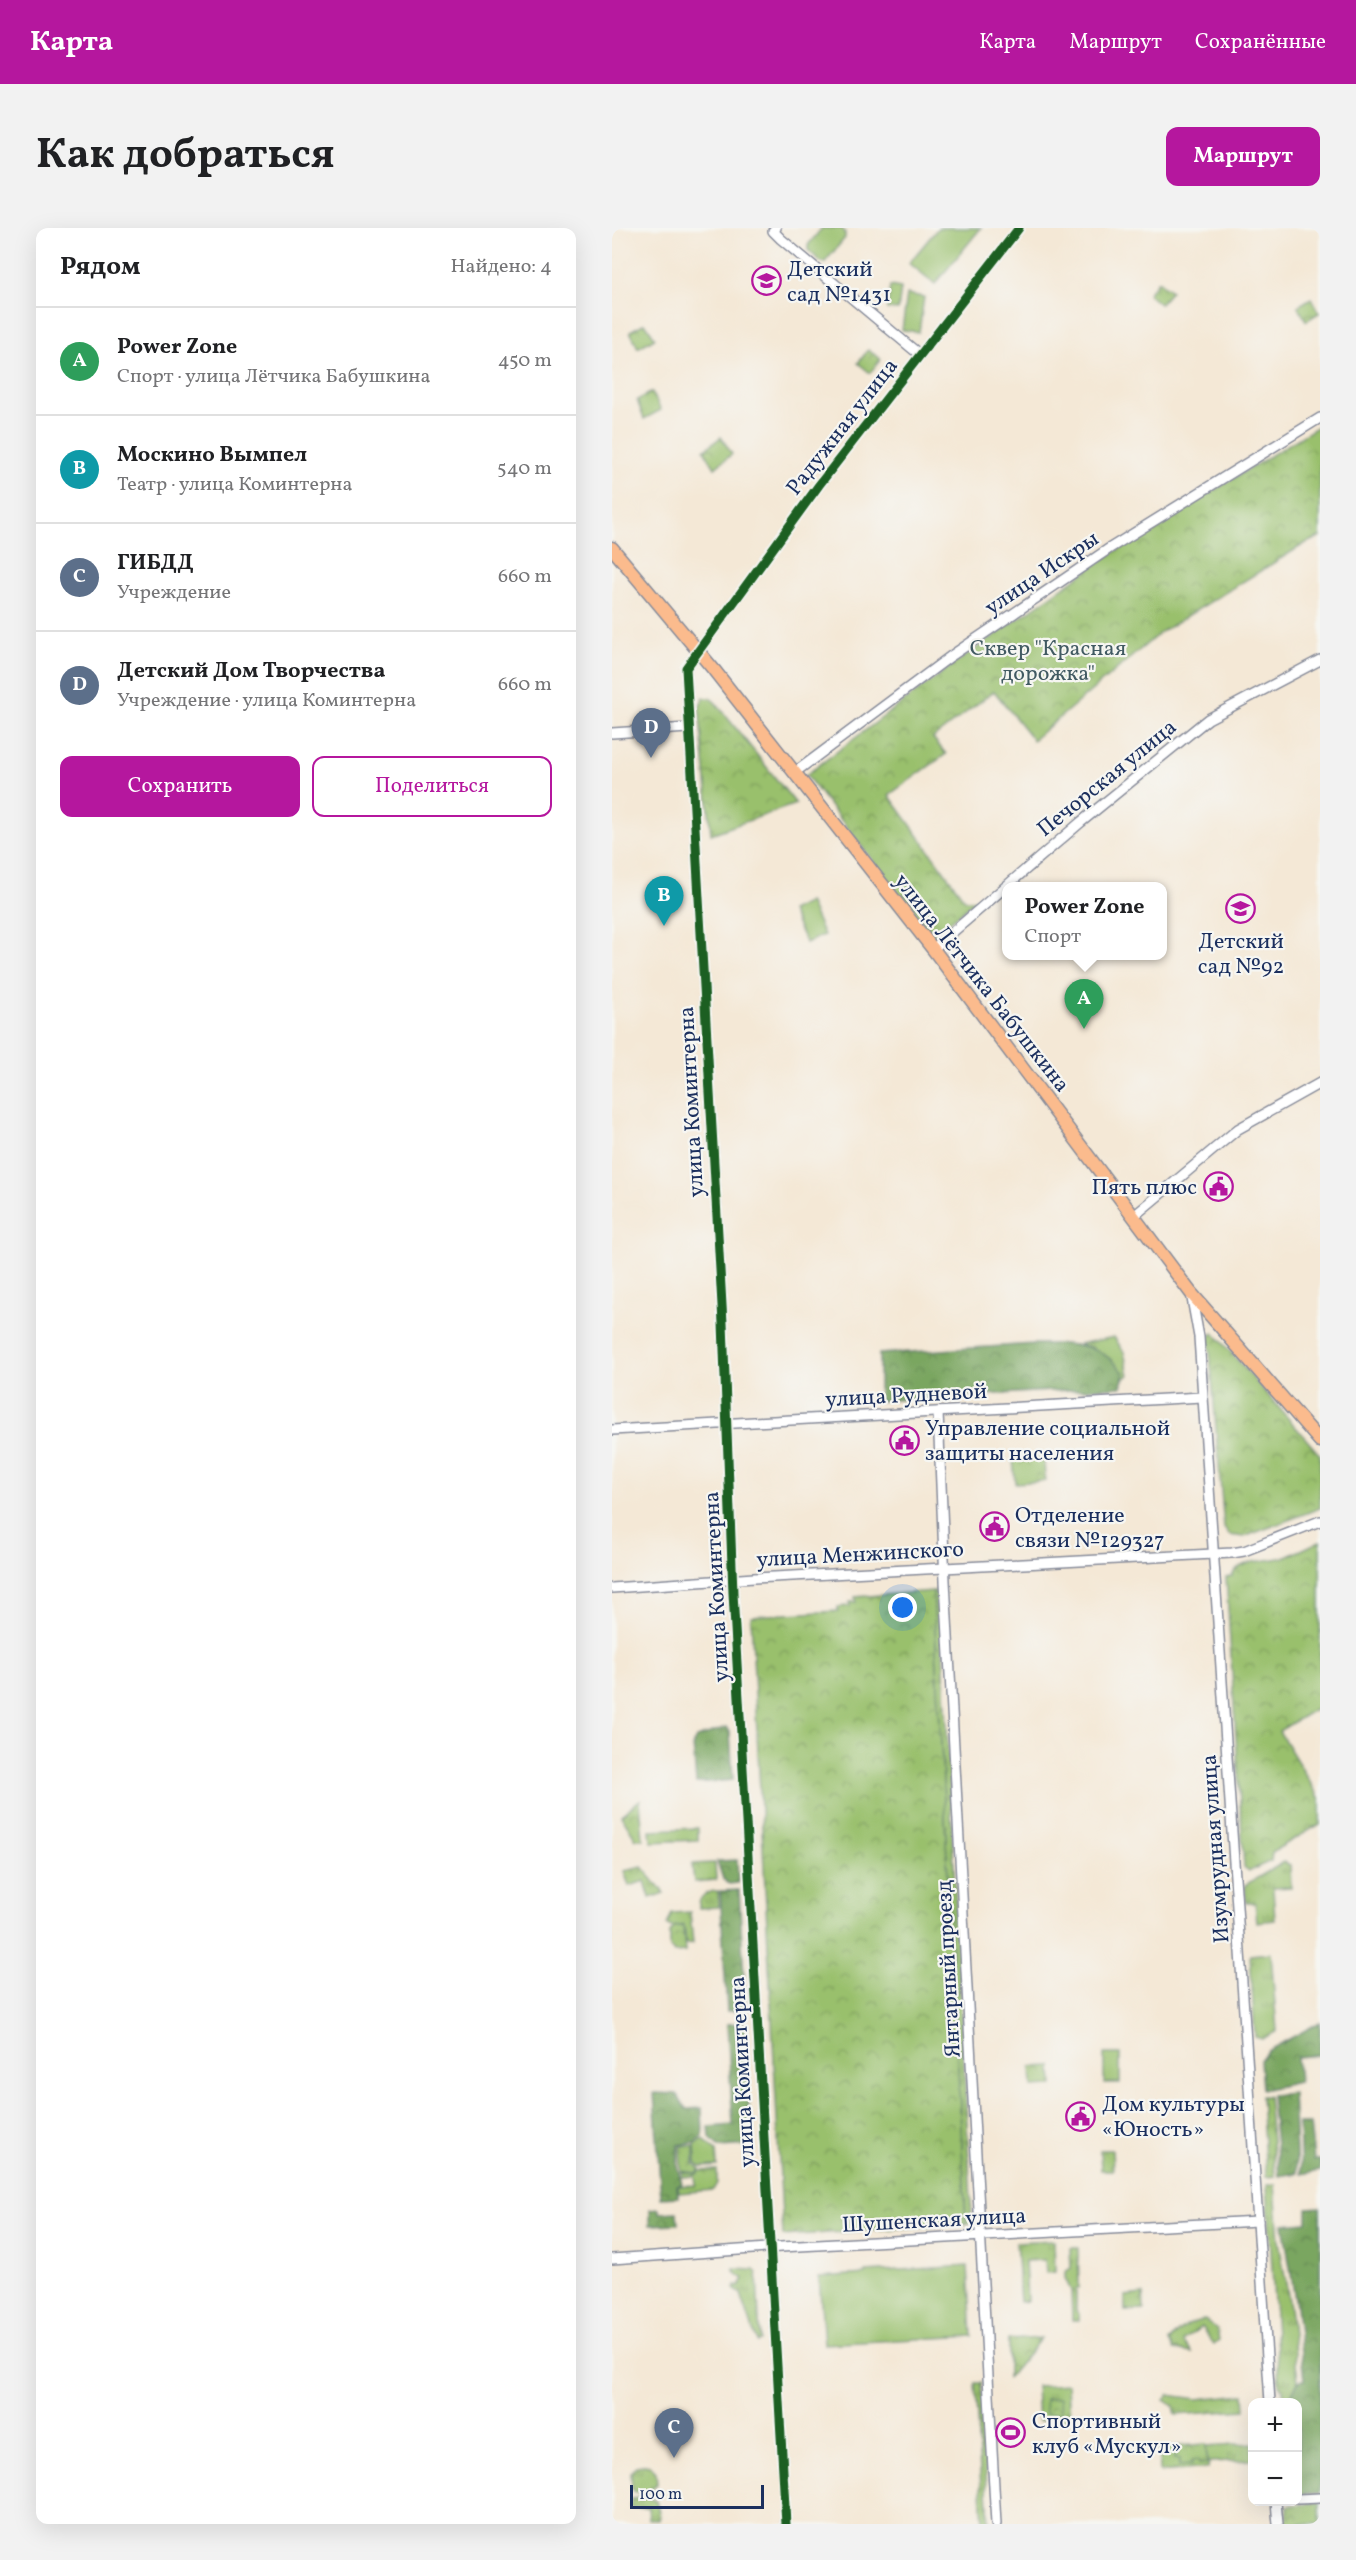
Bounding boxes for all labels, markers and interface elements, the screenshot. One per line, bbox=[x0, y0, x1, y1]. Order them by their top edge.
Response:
text: Карта bbox=[30, 23, 113, 62]
text: Карта bbox=[979, 28, 1036, 57]
text: Маршрут bbox=[1069, 28, 1162, 57]
text: Сохранённые bbox=[1195, 28, 1326, 57]
text: Как добраться bbox=[36, 127, 335, 186]
button: Маршрут bbox=[1166, 127, 1320, 186]
text: Рядом bbox=[60, 249, 140, 285]
text: Найдено: 4 bbox=[451, 253, 552, 281]
place label: Детский сад №1431 bbox=[787, 255, 891, 311]
school or university icon: Детский сад №1431 bbox=[750, 265, 782, 297]
text: Power Zone bbox=[117, 332, 237, 363]
text: A bbox=[72, 347, 87, 375]
text: 450 m bbox=[498, 347, 552, 375]
street label: Радужная улица bbox=[780, 352, 906, 503]
text: Спорт · улица Лётчика Бабушкина bbox=[117, 363, 430, 391]
text: Москино Вымпел bbox=[117, 440, 307, 471]
text: B bbox=[73, 455, 86, 483]
text: 540 m bbox=[497, 455, 552, 483]
text: Театр · улица Коминтерна bbox=[117, 471, 352, 499]
street label: улица Искры bbox=[979, 524, 1106, 624]
text: ГИБДД bbox=[117, 548, 194, 579]
text: C bbox=[73, 563, 86, 591]
text: 660 m bbox=[498, 563, 552, 591]
text: Учреждение bbox=[117, 579, 231, 607]
park label: Сквер "Красная дорожка" bbox=[970, 634, 1126, 690]
text: Детский Дом Творчества bbox=[117, 656, 385, 687]
text: D bbox=[72, 671, 87, 699]
text: 660 m bbox=[498, 671, 552, 699]
text: Учреждение · улица Коминтерна bbox=[117, 687, 416, 715]
pin: D bbox=[632, 708, 670, 758]
street label: Печорская улица bbox=[1031, 713, 1184, 845]
button: Сохранить bbox=[60, 756, 300, 817]
button: Поделиться bbox=[312, 756, 552, 817]
street label: улица Лётчика Бабушкина bbox=[886, 868, 1076, 1099]
pin: B bbox=[644, 876, 684, 926]
popup bbox=[1002, 882, 1167, 960]
text: Power Zone bbox=[1024, 892, 1145, 923]
school or university icon: Детский сад №92 bbox=[1225, 892, 1257, 924]
text: Спорт bbox=[1024, 923, 1081, 951]
place label: Детский сад №92 bbox=[1198, 927, 1284, 983]
pin: A bbox=[1064, 980, 1104, 1029]
street label: улица Коминтерна bbox=[672, 1006, 713, 1198]
public building icon: Пять плюс bbox=[1202, 1170, 1234, 1202]
place label: Пять плюс bbox=[1092, 1173, 1197, 1204]
street label: улица Рудневой bbox=[824, 1377, 988, 1416]
place label: Управление социальной защиты населения bbox=[925, 1414, 1170, 1470]
public building icon: Управление социальной защиты населения bbox=[888, 1424, 920, 1456]
street label: улица Коминтерна bbox=[697, 1491, 738, 1683]
place label: Отделение связи №129327 bbox=[1015, 1501, 1165, 1557]
public building icon: Отделение связи №129327 bbox=[978, 1511, 1010, 1543]
street label: улица Менжинского bbox=[756, 1535, 965, 1576]
your location bbox=[888, 1593, 917, 1622]
street label: Изумрудная улица bbox=[1194, 1753, 1239, 1944]
street label: Янтарный проезд bbox=[929, 1879, 970, 2058]
street label: улица Коминтерна bbox=[723, 1976, 764, 2168]
place label: Дом культуры «Юность» bbox=[1102, 2090, 1245, 2146]
public building icon: Дом культуры «Юность» bbox=[1065, 2100, 1097, 2132]
street label: Шушенская улица bbox=[841, 2201, 1027, 2242]
map controls bbox=[1248, 2398, 1302, 2506]
button: + bbox=[1248, 2398, 1302, 2452]
place label: Спортивный клуб «Мускул» bbox=[1032, 2407, 1181, 2463]
pin: C bbox=[654, 2408, 694, 2458]
sports icon: Спортивный клуб «Мускул» bbox=[995, 2417, 1027, 2449]
button: − bbox=[1248, 2452, 1302, 2506]
scale bar bbox=[630, 2482, 764, 2510]
text: 100 m bbox=[639, 2484, 682, 2506]

